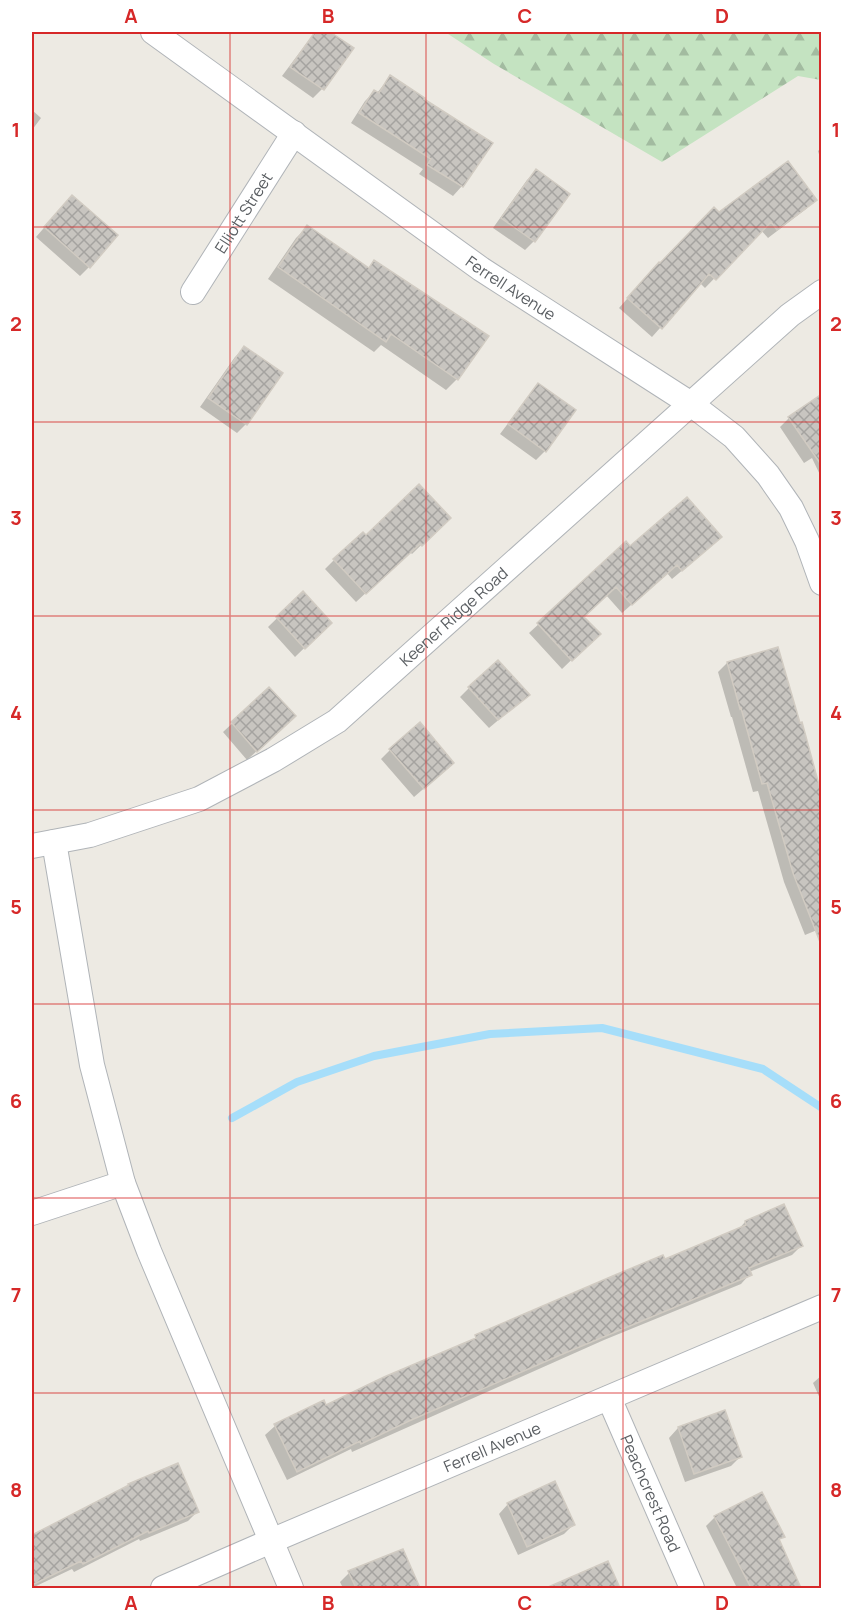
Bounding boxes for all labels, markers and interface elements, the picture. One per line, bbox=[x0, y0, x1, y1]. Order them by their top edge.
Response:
text: A bbox=[124, 2, 138, 29]
text: B bbox=[322, 2, 335, 29]
text: C bbox=[518, 2, 532, 29]
text: D bbox=[715, 2, 729, 29]
text: 1 bbox=[12, 116, 20, 143]
text: 1 bbox=[832, 116, 840, 143]
street label: Elliott Street bbox=[209, 168, 277, 257]
street label: Ferrell Avenue bbox=[461, 250, 560, 325]
text: 2 bbox=[10, 310, 22, 337]
text: 2 bbox=[830, 310, 842, 337]
text: 3 bbox=[10, 504, 22, 531]
text: 3 bbox=[830, 504, 842, 531]
street label: Keener Ridge Road bbox=[395, 562, 512, 671]
text: 4 bbox=[10, 699, 22, 726]
text: 4 bbox=[830, 699, 842, 726]
text: 5 bbox=[10, 893, 22, 920]
text: 5 bbox=[830, 893, 842, 920]
text: 6 bbox=[10, 1087, 22, 1114]
text: 6 bbox=[830, 1087, 842, 1114]
text: 7 bbox=[11, 1281, 21, 1308]
text: 7 bbox=[831, 1281, 841, 1308]
street label: Ferrell Avenue bbox=[440, 1417, 544, 1477]
street label: Peachcrest Road bbox=[615, 1431, 686, 1555]
text: 8 bbox=[10, 1476, 22, 1503]
text: 8 bbox=[830, 1476, 842, 1503]
text: A bbox=[124, 1589, 138, 1616]
text: B bbox=[322, 1589, 335, 1616]
text: C bbox=[518, 1589, 532, 1616]
text: D bbox=[715, 1589, 729, 1616]

